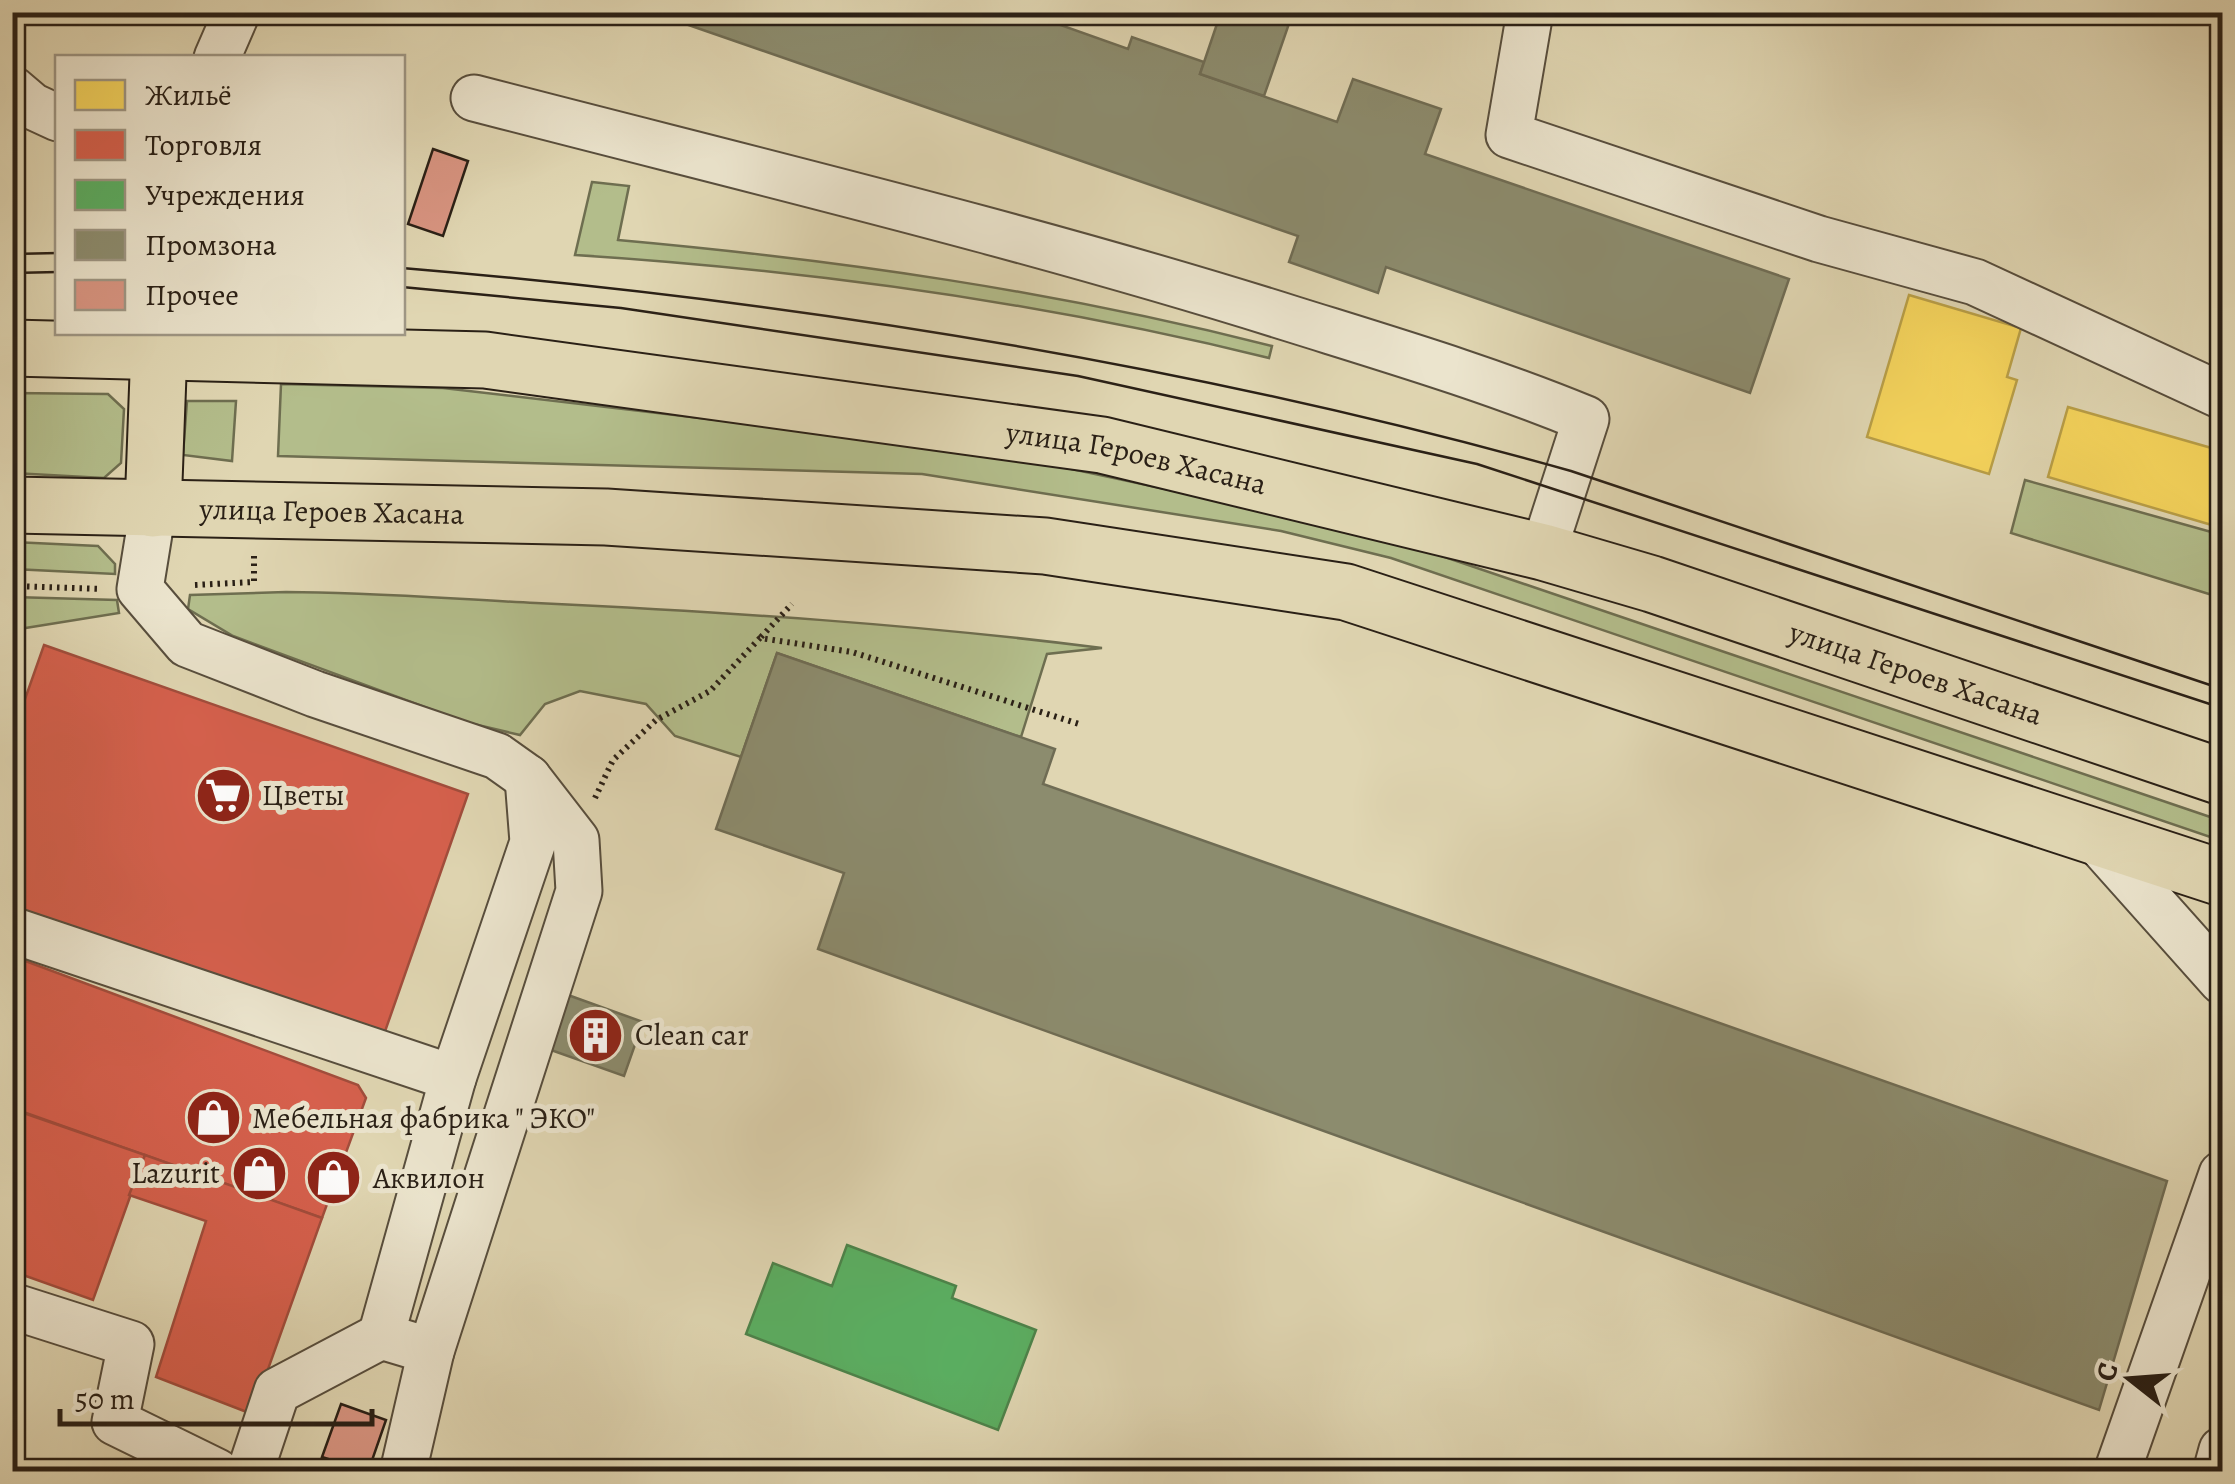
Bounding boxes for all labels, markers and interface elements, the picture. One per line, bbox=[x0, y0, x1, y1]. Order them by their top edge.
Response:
legend bbox=[55, 55, 405, 335]
text: Жильё bbox=[145, 75, 232, 115]
text: Торговля bbox=[145, 125, 262, 165]
text: Учреждения bbox=[145, 175, 305, 215]
text: Промзона bbox=[145, 225, 277, 265]
text: Прочее bbox=[145, 275, 239, 315]
street label: улица Героев Хасана bbox=[1003, 412, 1271, 504]
street label: улица Героев Хасана bbox=[198, 489, 465, 534]
street label: улица Героев Хасана bbox=[1783, 612, 2048, 735]
supermarket icon: Цветы bbox=[193, 765, 253, 825]
place label: Цветы bbox=[262, 775, 345, 815]
building icon: Clean car bbox=[566, 1005, 626, 1065]
place label: Clean car bbox=[635, 1015, 749, 1055]
shop icon: Мебельная фабрика " ЭКО" bbox=[183, 1088, 243, 1148]
place label: Мебельная фабрика " ЭКО" bbox=[252, 1098, 595, 1138]
shop icon: Lazurit bbox=[229, 1143, 289, 1203]
shop icon: Аквилон bbox=[304, 1148, 364, 1208]
place label: Lazurit bbox=[131, 1153, 220, 1193]
place label: Аквилон bbox=[372, 1158, 485, 1198]
north arrow bbox=[2080, 1329, 2180, 1429]
text: С bbox=[2086, 1358, 2128, 1386]
scale bar bbox=[60, 1364, 372, 1426]
text: 50 m bbox=[75, 1379, 135, 1419]

